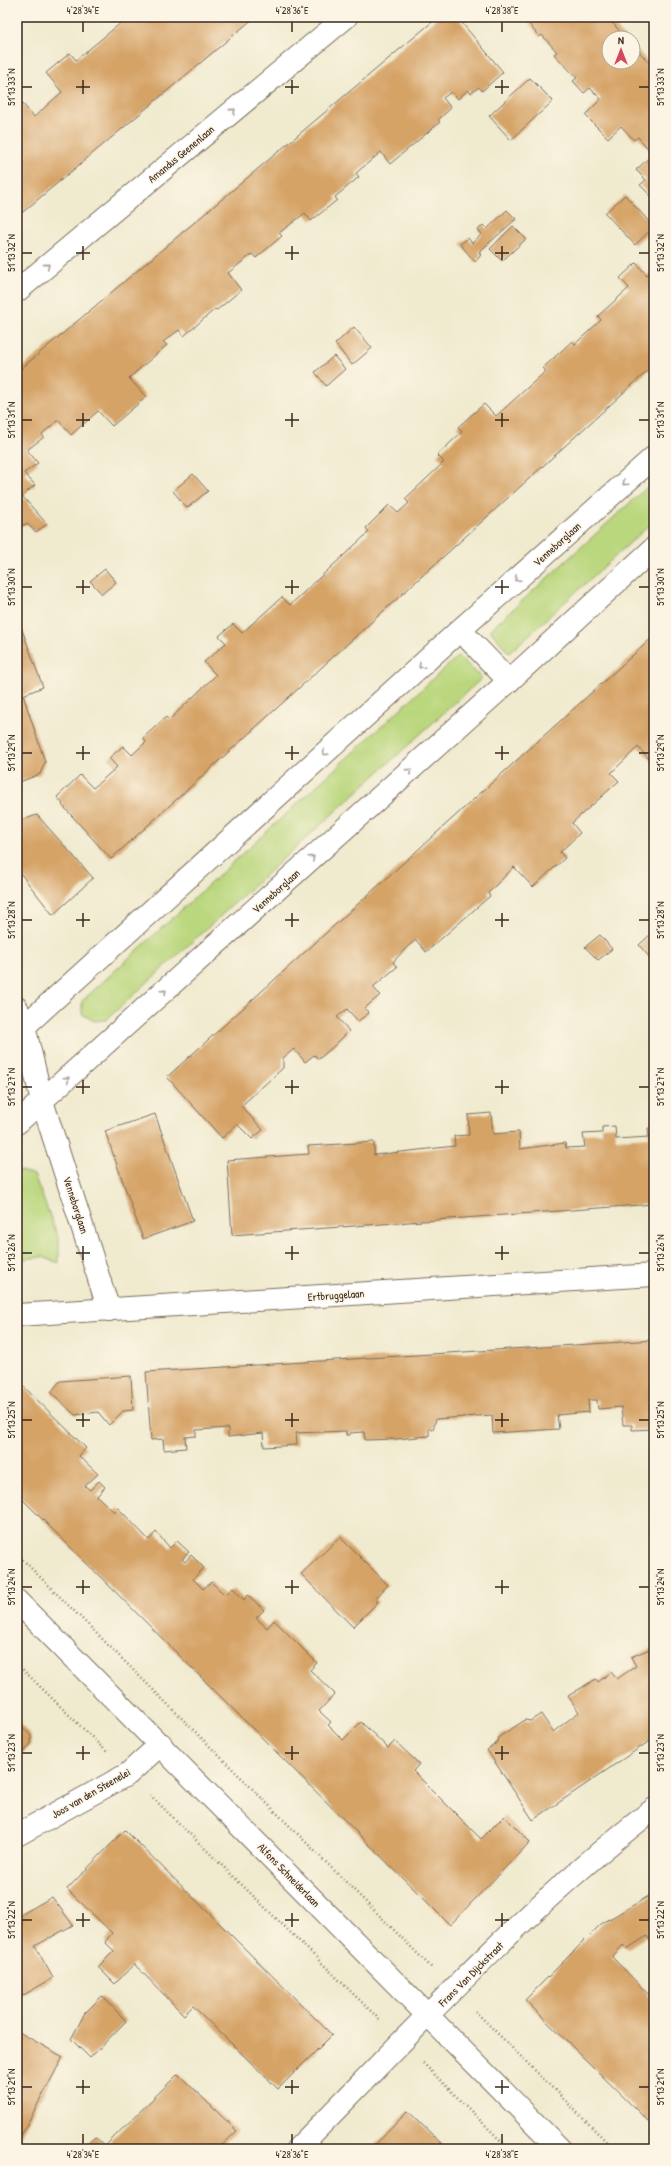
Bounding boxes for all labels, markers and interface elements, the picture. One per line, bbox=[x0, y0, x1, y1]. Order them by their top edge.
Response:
text: 4°28'34"E bbox=[67, 4, 100, 17]
text: 4°28'36"E bbox=[276, 4, 309, 17]
text: 4°28'38"E bbox=[486, 4, 519, 17]
north arrow bbox=[601, 30, 641, 70]
text: N bbox=[618, 33, 624, 47]
text: 51°13'33"N bbox=[5, 68, 18, 106]
text: 51°13'33"N bbox=[654, 68, 667, 106]
one-way arrow bbox=[228, 108, 236, 115]
street label: Amandus Geenenlaan bbox=[145, 122, 217, 186]
text: 51°13'32"N bbox=[5, 234, 18, 272]
text: 51°13'32"N bbox=[654, 234, 667, 272]
one-way arrow bbox=[42, 263, 50, 270]
text: 51°13'31"N bbox=[5, 402, 18, 438]
text: 51°13'31"N bbox=[654, 402, 667, 438]
one-way arrow bbox=[622, 478, 630, 486]
street label: Venneborglaan bbox=[530, 519, 584, 569]
text: 51°13'30"N bbox=[5, 568, 18, 606]
text: 51°13'30"N bbox=[654, 568, 667, 606]
one-way arrow bbox=[515, 574, 522, 581]
one-way arrow bbox=[418, 661, 426, 669]
text: 51°13'29"N bbox=[5, 735, 18, 771]
text: 51°13'29"N bbox=[654, 735, 667, 771]
one-way arrow bbox=[322, 749, 329, 756]
one-way arrow bbox=[404, 768, 412, 776]
one-way arrow bbox=[308, 856, 315, 863]
street label: Venneborglaan bbox=[249, 866, 303, 916]
text: 51°13'28"N bbox=[5, 901, 18, 939]
text: 51°13'28"N bbox=[654, 901, 667, 939]
one-way arrow bbox=[159, 989, 166, 996]
text: 51°13'27"N bbox=[5, 1068, 18, 1106]
text: 51°13'27"N bbox=[654, 1068, 667, 1106]
one-way arrow bbox=[62, 1076, 70, 1083]
street label: Venneborglaan bbox=[60, 1175, 92, 1235]
text: 51°13'26"N bbox=[5, 1235, 18, 1271]
text: 51°13'26"N bbox=[654, 1235, 667, 1271]
street label: Ertbruggelaan bbox=[307, 1286, 365, 1304]
text: 51°13'25"N bbox=[5, 1401, 18, 1439]
text: 51°13'25"N bbox=[654, 1401, 667, 1439]
text: 51°13'24"N bbox=[5, 1569, 18, 1605]
text: 51°13'24"N bbox=[654, 1569, 667, 1605]
text: 51°13'23"N bbox=[5, 1734, 18, 1772]
text: 51°13'23"N bbox=[654, 1734, 667, 1772]
street label: Joos van den Steenelei bbox=[49, 1765, 133, 1821]
street label: Alfons Schneiderlaan bbox=[255, 1840, 323, 1910]
text: 51°13'22"N bbox=[5, 1901, 18, 1939]
text: 51°13'22"N bbox=[654, 1901, 667, 1939]
street label: Frans Van Dijckstraat bbox=[435, 1938, 507, 2010]
text: 51°13'21"N bbox=[5, 2069, 18, 2105]
text: 51°13'21"N bbox=[654, 2069, 667, 2105]
text: 4°28'34"E bbox=[67, 2148, 100, 2161]
text: 4°28'36"E bbox=[276, 2148, 309, 2161]
text: 4°28'38"E bbox=[486, 2148, 519, 2161]

